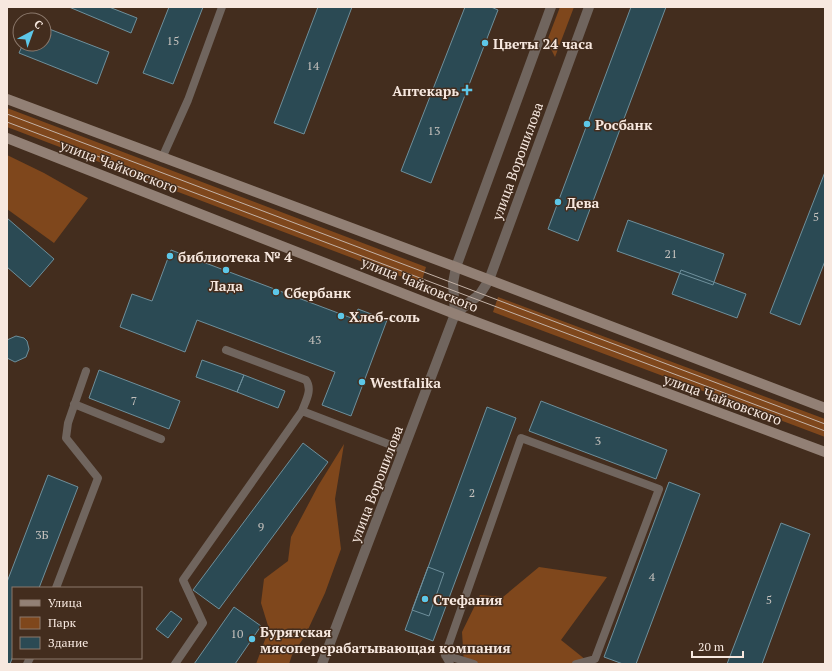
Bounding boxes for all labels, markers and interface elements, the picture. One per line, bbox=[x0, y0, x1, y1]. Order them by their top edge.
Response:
north arrow bbox=[12, 12, 52, 52]
text: С bbox=[31, 17, 46, 32]
house number: 15 bbox=[167, 33, 179, 48]
place label: Цветы 24 часа bbox=[493, 34, 593, 53]
marker: Цветы 24 часа bbox=[480, 38, 490, 48]
house number: 14 bbox=[307, 58, 320, 73]
place label: Аптекарь bbox=[392, 81, 459, 100]
marker: Аптекарь bbox=[462, 85, 472, 95]
street label: улица Ворошилова bbox=[487, 99, 547, 223]
place label: Росбанк bbox=[595, 115, 653, 134]
marker: Росбанк bbox=[582, 119, 592, 129]
house number: 13 bbox=[428, 123, 440, 138]
street label: улица Чайковского bbox=[57, 134, 181, 197]
place label: Дева bbox=[566, 193, 599, 212]
marker: Дева bbox=[553, 197, 563, 207]
house number: 5 bbox=[813, 209, 819, 224]
house number: 21 bbox=[665, 246, 677, 261]
place label: библиотека № 4 bbox=[178, 247, 292, 266]
marker: библиотека № 4 bbox=[165, 251, 175, 261]
street label: улица Чайковского bbox=[358, 251, 482, 316]
marker: Лада bbox=[221, 265, 231, 275]
place label: Лада bbox=[208, 276, 243, 295]
place label: Сбербанк bbox=[284, 283, 352, 302]
marker: Сбербанк bbox=[271, 287, 281, 297]
place label: Хлеб-соль bbox=[349, 307, 420, 326]
marker: Хлеб-соль bbox=[336, 311, 346, 321]
house number: 43 bbox=[309, 332, 321, 347]
street label: улица Чайковского bbox=[660, 368, 785, 429]
place label: Westfalika bbox=[370, 373, 441, 392]
marker: Westfalika bbox=[357, 377, 367, 387]
house number: 7 bbox=[131, 393, 137, 408]
street label: улица Ворошилова bbox=[345, 423, 407, 546]
house number: 3 bbox=[595, 433, 601, 448]
house number: 2 bbox=[469, 485, 475, 500]
house number: 9 bbox=[258, 519, 264, 534]
house number: 3Б bbox=[35, 527, 49, 542]
house number: 4 bbox=[649, 569, 656, 584]
legend bbox=[12, 587, 142, 659]
place label: Стефания bbox=[433, 590, 502, 609]
house number: 5 bbox=[766, 592, 772, 607]
marker: Стефания bbox=[420, 594, 430, 604]
text: Улица bbox=[48, 595, 82, 610]
text: Парк bbox=[48, 615, 76, 630]
place label: Бурятская мясоперерабатывающая компания bbox=[260, 622, 511, 657]
house number: 10 bbox=[231, 626, 243, 641]
scale bar bbox=[692, 633, 743, 659]
marker: Бурятская мясоперерабатывающая компания bbox=[247, 634, 257, 644]
text: Здание bbox=[48, 635, 88, 650]
text: 20 m bbox=[698, 639, 725, 654]

